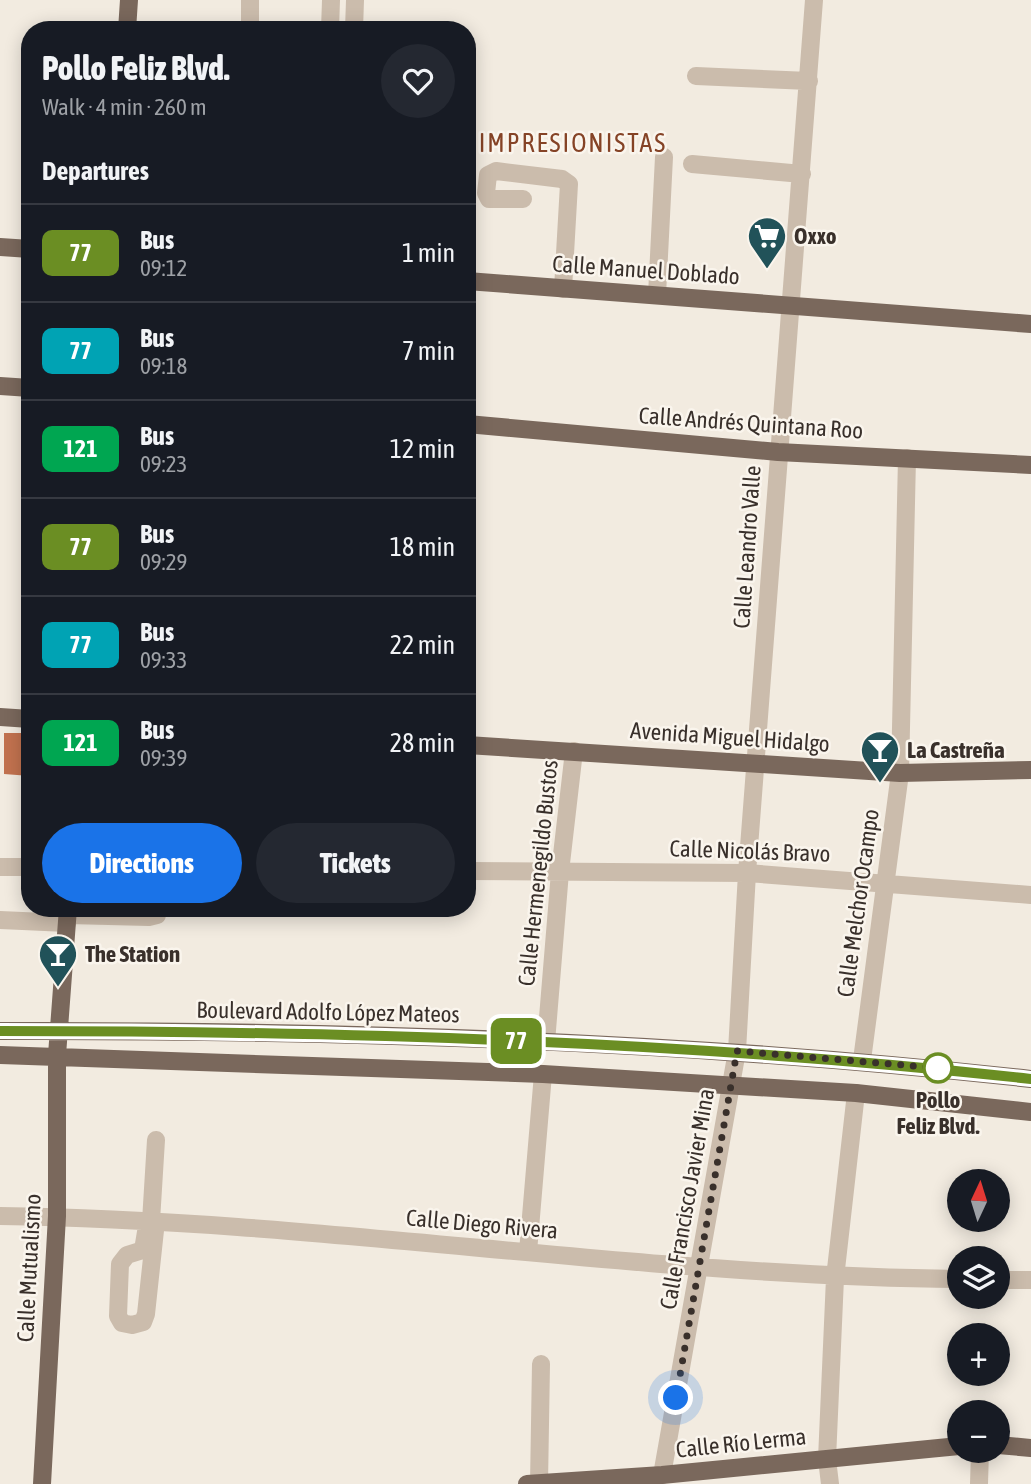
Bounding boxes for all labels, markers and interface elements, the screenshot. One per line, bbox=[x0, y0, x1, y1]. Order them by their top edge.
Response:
button: heart bbox=[381, 44, 455, 118]
text: Pollo Feliz Blvd. bbox=[42, 49, 230, 87]
text: Walk · 4 min · 260 m bbox=[42, 94, 206, 120]
district label: IMPRESIONISTAS bbox=[479, 128, 667, 158]
text: Departures bbox=[42, 156, 149, 186]
supermarket icon: Oxxo bbox=[746, 215, 788, 270]
place label: Oxxo bbox=[794, 223, 837, 249]
text: Bus bbox=[140, 225, 174, 255]
text: 1 min bbox=[402, 238, 455, 268]
text: 77 bbox=[69, 239, 92, 266]
street label: Calle Manuel Doblado bbox=[551, 250, 741, 290]
text: 09:12 bbox=[140, 255, 187, 281]
text: Bus bbox=[140, 323, 174, 353]
text: 7 min bbox=[402, 336, 455, 366]
text: 77 bbox=[69, 337, 92, 364]
text: 09:18 bbox=[140, 353, 187, 379]
street label: Calle Andrés Quintana Roo bbox=[638, 402, 864, 444]
text: Bus bbox=[140, 421, 174, 451]
text: 12 min bbox=[390, 434, 455, 464]
text: 121 bbox=[64, 435, 97, 462]
text: 09:23 bbox=[140, 451, 187, 477]
street label: Calle Leandro Valle bbox=[728, 465, 766, 629]
text: Bus bbox=[140, 519, 174, 549]
text: 18 min bbox=[390, 532, 455, 562]
text: 77 bbox=[69, 533, 92, 560]
text: 09:29 bbox=[140, 549, 187, 575]
text: Bus bbox=[140, 617, 174, 647]
text: 22 min bbox=[390, 630, 455, 660]
text: 77 bbox=[69, 631, 92, 658]
text: 09:33 bbox=[140, 647, 187, 673]
text: Bus bbox=[140, 715, 174, 745]
street label: Avenida Miguel Hidalgo bbox=[629, 717, 831, 757]
text: 28 min bbox=[390, 728, 455, 758]
text: 121 bbox=[64, 729, 97, 756]
bar icon: La Castreña bbox=[859, 729, 901, 784]
place label: La Castreña bbox=[907, 737, 1005, 763]
text: 09:39 bbox=[140, 745, 187, 771]
street label: Calle Hermenegildo Bustos bbox=[513, 759, 563, 987]
street label: Calle Melchor Ocampo bbox=[832, 807, 884, 999]
button: Directions bbox=[42, 823, 242, 903]
button: Tickets bbox=[256, 823, 455, 903]
street label: Calle Nicolás Bravo bbox=[669, 835, 831, 867]
bar icon: The Station bbox=[37, 933, 79, 988]
place label: The Station bbox=[85, 941, 180, 967]
street label: Boulevard Adolfo López Mateos bbox=[196, 997, 460, 1027]
line badge: 77 bbox=[484, 1018, 548, 1064]
text: 77 bbox=[505, 1027, 527, 1054]
marker: Pollo Feliz Blvd. bbox=[923, 1053, 953, 1083]
street label: Calle Francisco Javier Mina bbox=[655, 1087, 719, 1311]
place label: Pollo Feliz Blvd. bbox=[896, 1087, 980, 1139]
north arrow bbox=[947, 1169, 1010, 1232]
map controls bbox=[947, 1169, 1010, 1463]
street label: Calle Mutualismo bbox=[12, 1193, 46, 1343]
street label: Calle Diego Rivera bbox=[405, 1204, 559, 1244]
button: layers bbox=[947, 1246, 1010, 1309]
button: + bbox=[947, 1323, 1010, 1386]
your location bbox=[658, 1380, 693, 1415]
button: − bbox=[947, 1400, 1010, 1463]
street label: Calle Río Lerma bbox=[675, 1423, 807, 1463]

